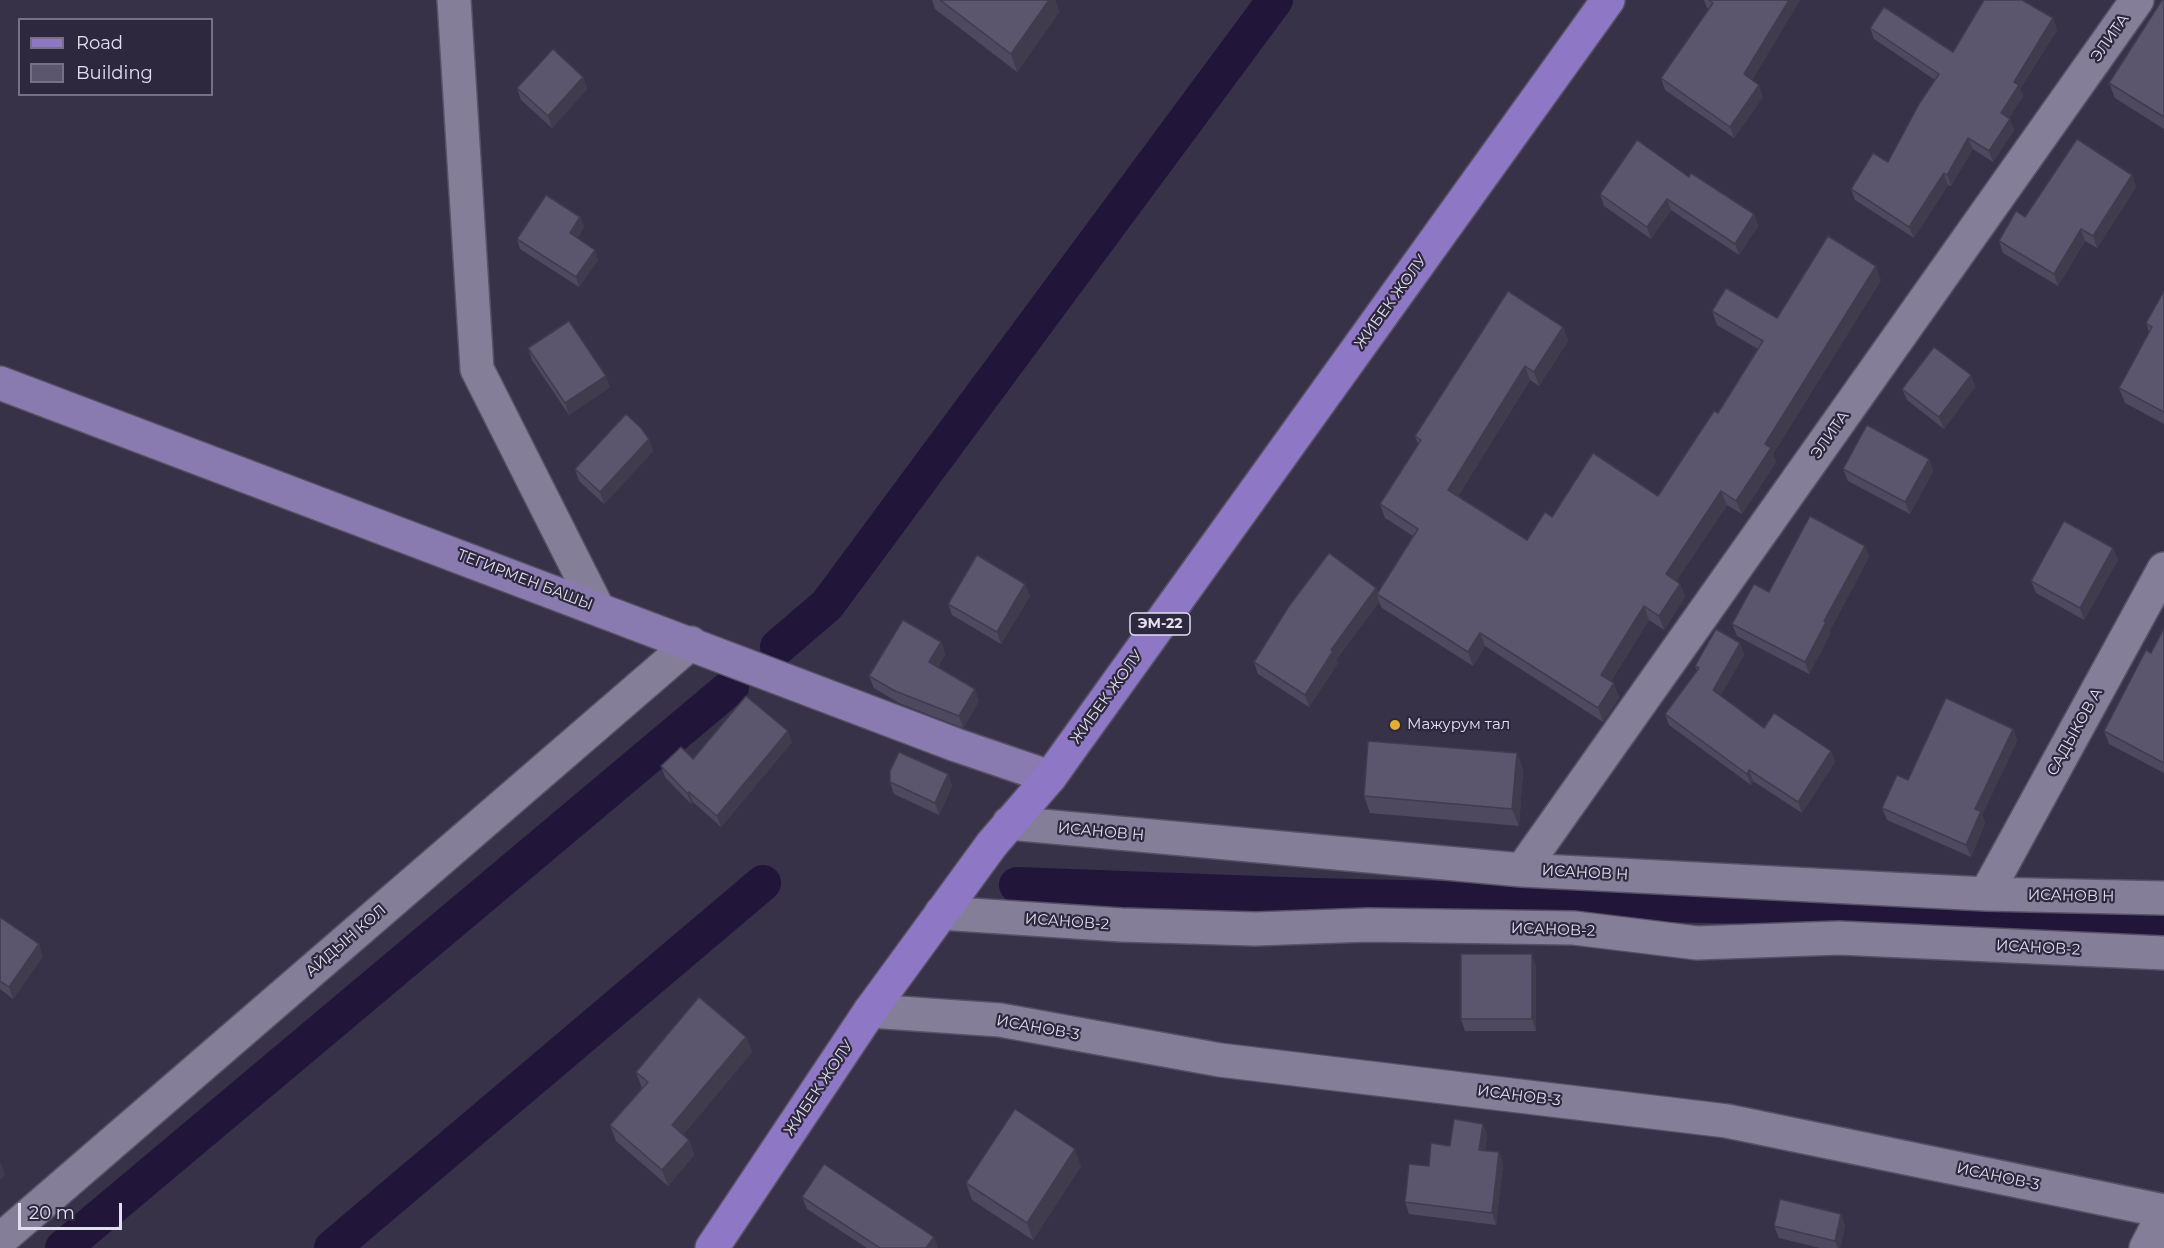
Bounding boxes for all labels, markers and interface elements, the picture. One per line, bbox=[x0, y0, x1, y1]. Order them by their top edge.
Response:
street label: ЭЛИТА bbox=[2087, 11, 2133, 65]
legend bbox=[18, 18, 213, 96]
text: Road bbox=[76, 32, 123, 54]
text: Building bbox=[76, 62, 153, 84]
street label: ЖИБЕК ЖОЛУ bbox=[1351, 252, 1431, 352]
street label: ЭЛИТА bbox=[1807, 408, 1853, 462]
street label: ТЕГИРМЕН БАШЫ bbox=[455, 546, 595, 614]
road number: ЭМ-22 bbox=[1130, 613, 1190, 635]
street label: ЖИБЕК ЖОЛУ bbox=[1067, 647, 1147, 747]
street label: САДЫКОВ А bbox=[2044, 685, 2106, 779]
place label: Мажурум тал bbox=[1407, 716, 1510, 734]
marker: Мажурум тал bbox=[1388, 718, 1402, 732]
street label: ИСАНОВ Н bbox=[1057, 819, 1145, 845]
street label: ИСАНОВ Н bbox=[1541, 862, 1629, 884]
street label: ИСАНОВ Н bbox=[2028, 886, 2114, 906]
street label: АЙДЫН КОЛ bbox=[302, 901, 390, 981]
street label: ИСАНОВ-2 bbox=[1024, 910, 1110, 934]
street label: ИСАНОВ-2 bbox=[1511, 920, 1595, 940]
street label: ИСАНОВ-2 bbox=[1995, 937, 2081, 959]
street label: ИСАНОВ-3 bbox=[995, 1012, 1081, 1044]
street label: ЖИБЕК ЖОЛУ bbox=[780, 1037, 858, 1139]
street label: ИСАНОВ-3 bbox=[1476, 1082, 1562, 1110]
street label: ИСАНОВ-3 bbox=[1955, 1159, 2041, 1195]
scale bar bbox=[21, 1191, 124, 1229]
text: 20 m bbox=[29, 1202, 75, 1224]

